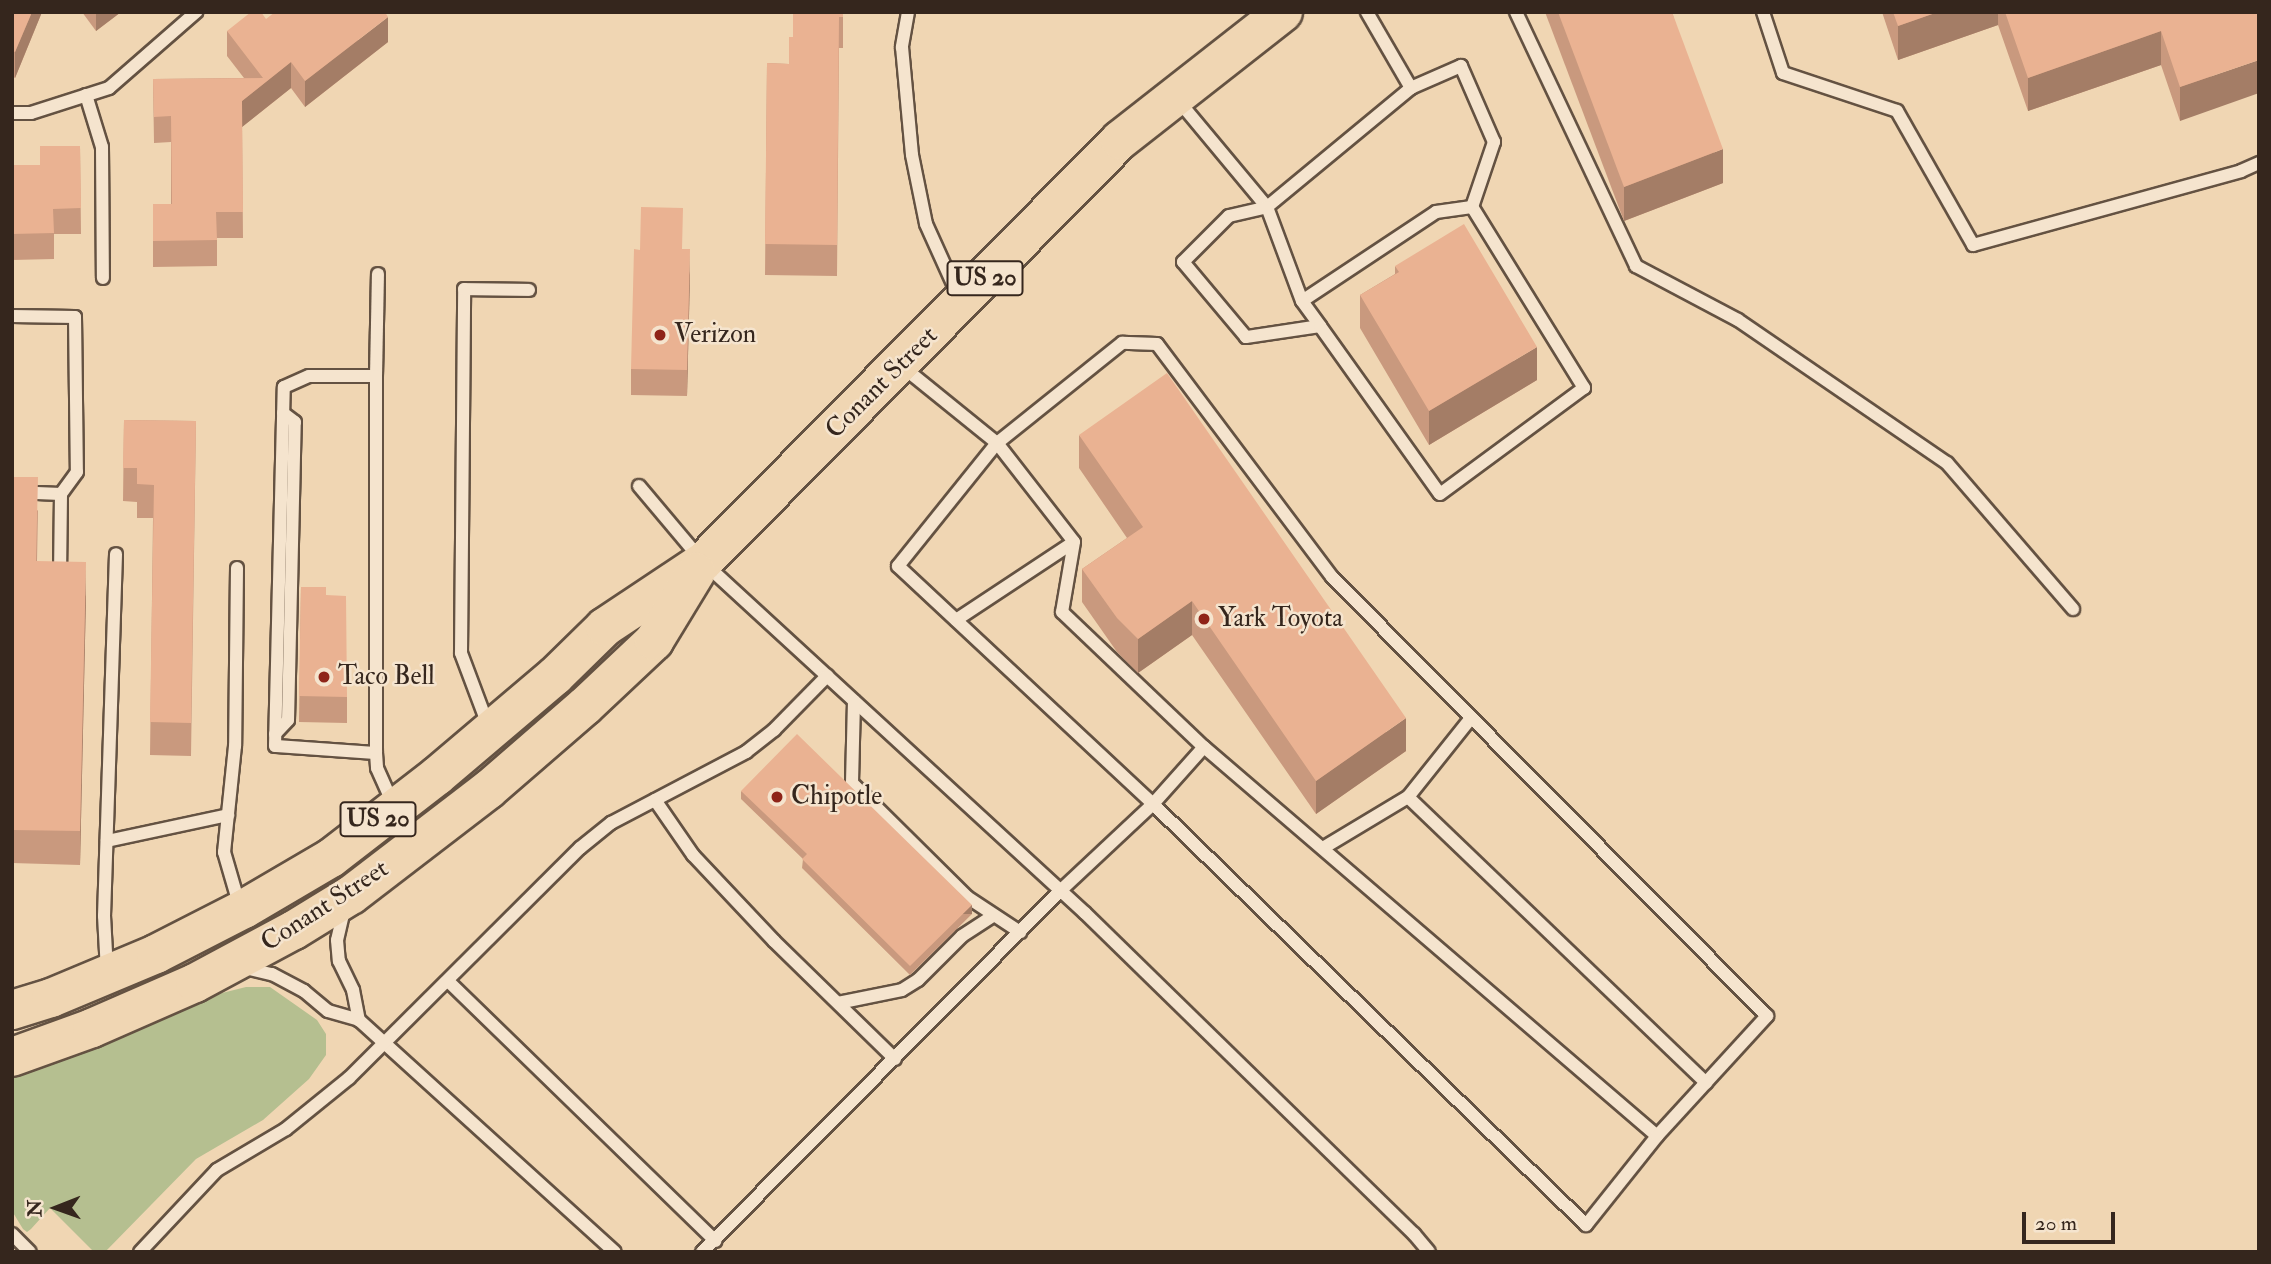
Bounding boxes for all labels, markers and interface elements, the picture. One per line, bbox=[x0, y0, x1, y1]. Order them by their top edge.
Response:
road number: US 20 bbox=[946, 258, 1024, 298]
place label: Verizon bbox=[674, 319, 756, 351]
street label: Conant Street bbox=[820, 321, 944, 445]
marker: Verizon bbox=[652, 327, 668, 343]
place label: Yark Toyota bbox=[1218, 603, 1343, 635]
marker: Yark Toyota bbox=[1196, 611, 1212, 627]
place label: Taco Bell bbox=[338, 661, 435, 693]
marker: Taco Bell bbox=[316, 669, 332, 685]
place label: Chipotle bbox=[791, 781, 882, 813]
marker: Chipotle bbox=[769, 789, 785, 805]
road number: US 20 bbox=[340, 798, 416, 840]
street label: Conant Street bbox=[256, 853, 394, 959]
north arrow bbox=[21, 1173, 91, 1243]
scale bar bbox=[2026, 1198, 2119, 1242]
text: N bbox=[23, 1200, 47, 1217]
text: 20 m bbox=[2035, 1210, 2077, 1237]

